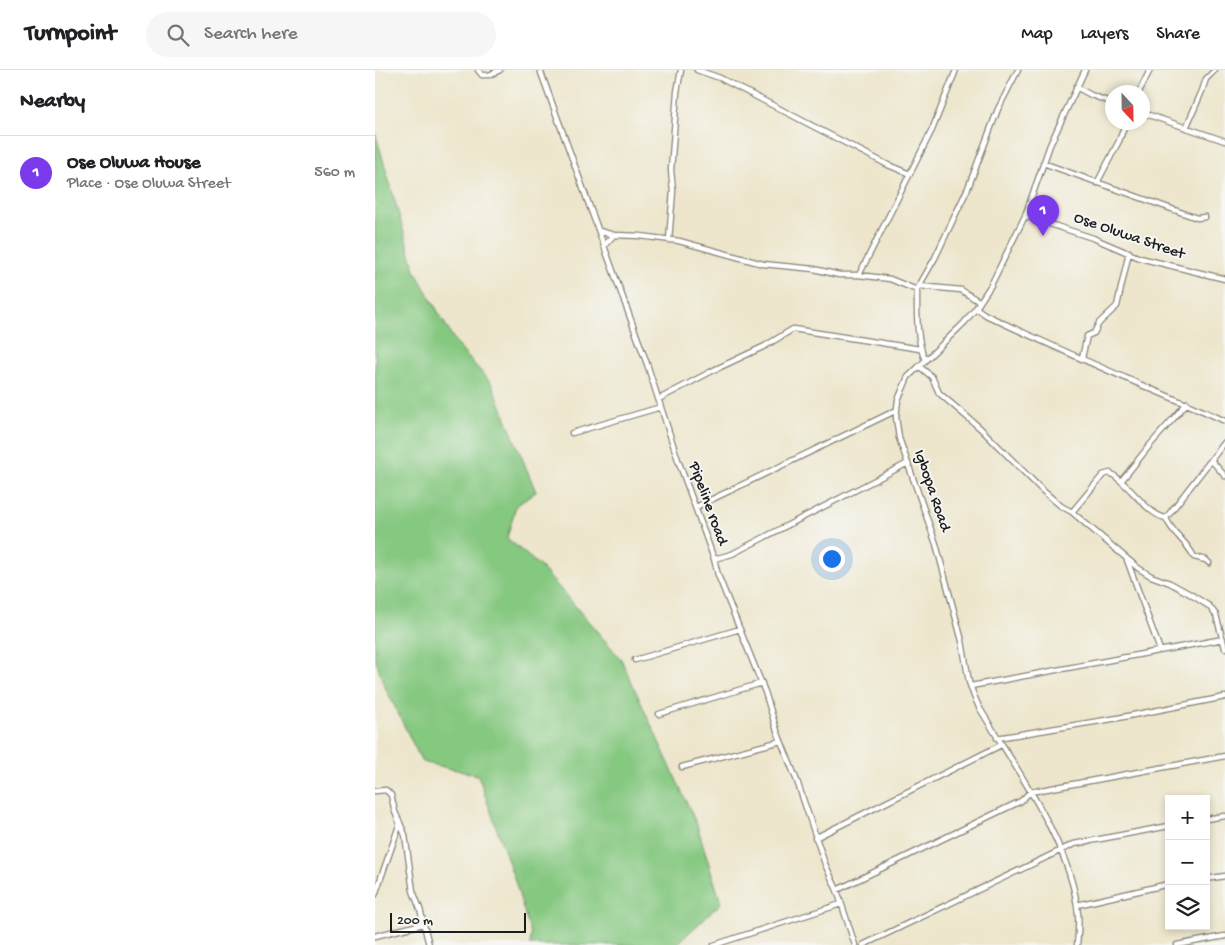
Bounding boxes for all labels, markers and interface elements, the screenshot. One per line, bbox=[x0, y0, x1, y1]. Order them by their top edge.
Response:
search box bbox=[146, 12, 496, 57]
text: Turnpoint bbox=[25, 20, 116, 49]
icon: search bbox=[164, 21, 192, 49]
text: Search here bbox=[204, 23, 298, 46]
text: Map bbox=[1021, 24, 1053, 45]
text: Layers bbox=[1081, 24, 1128, 45]
text: Share bbox=[1156, 24, 1200, 45]
north arrow bbox=[1105, 85, 1150, 130]
text: Nearby bbox=[20, 90, 85, 115]
text: Ose Oluwa House bbox=[67, 152, 200, 175]
text: 1 bbox=[33, 164, 39, 183]
text: 560 m bbox=[314, 164, 355, 183]
text: Place · Ose Oluwa Street bbox=[67, 175, 231, 194]
pin: 1 bbox=[1027, 195, 1059, 236]
street label: Ose Oluwa Street bbox=[1071, 209, 1188, 265]
street label: Igbopa Road bbox=[908, 448, 954, 536]
street label: Pipeline road bbox=[683, 459, 731, 550]
your location bbox=[819, 546, 845, 572]
map controls bbox=[1165, 795, 1210, 930]
button: + bbox=[1165, 795, 1210, 840]
button: − bbox=[1165, 840, 1210, 885]
button: layers bbox=[1165, 885, 1210, 930]
scale bar bbox=[390, 910, 526, 933]
text: 200 m bbox=[397, 913, 433, 930]

